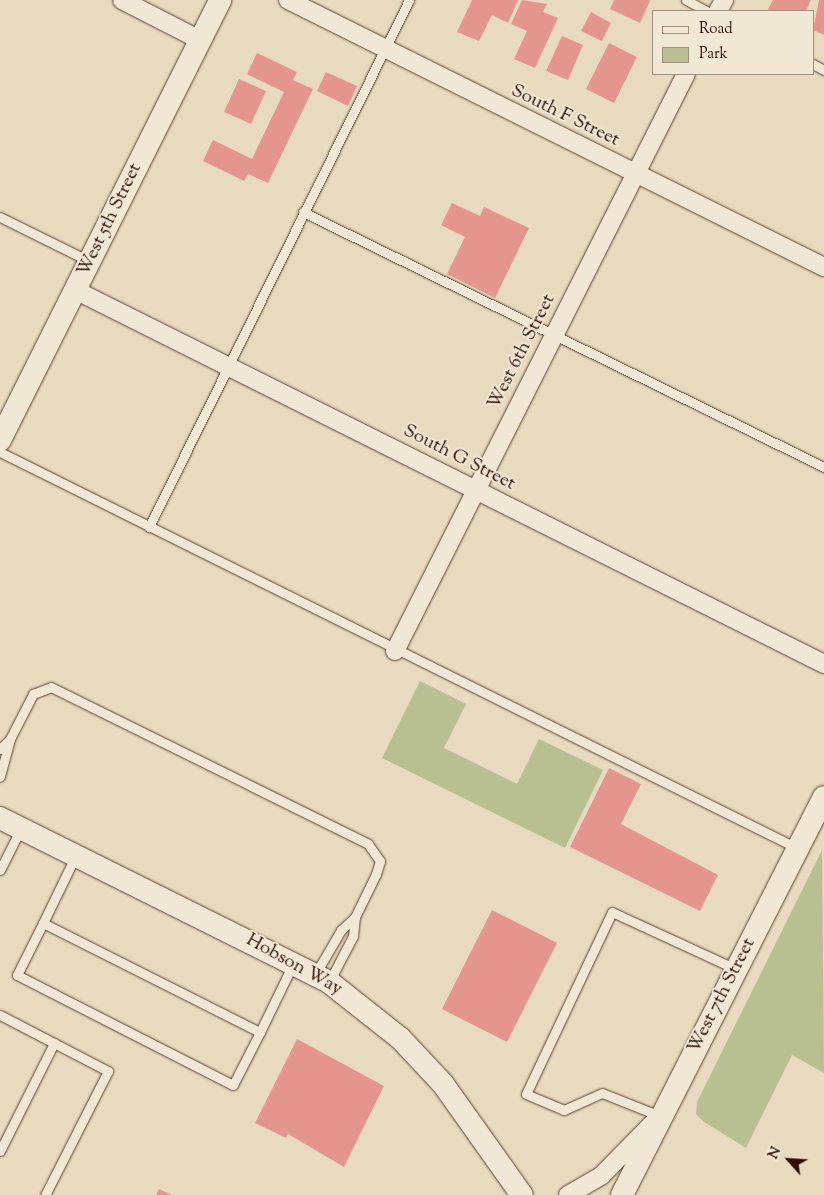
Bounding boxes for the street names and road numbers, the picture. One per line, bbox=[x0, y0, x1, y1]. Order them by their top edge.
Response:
street label: South F Street bbox=[507, 80, 623, 152]
street label: West 5th Street bbox=[73, 160, 147, 280]
street label: West 6th Street bbox=[483, 291, 561, 413]
street label: South G Street bbox=[399, 420, 519, 496]
street label: Hobson Way bbox=[242, 929, 346, 1001]
street label: West 7th Street bbox=[683, 935, 761, 1057]

